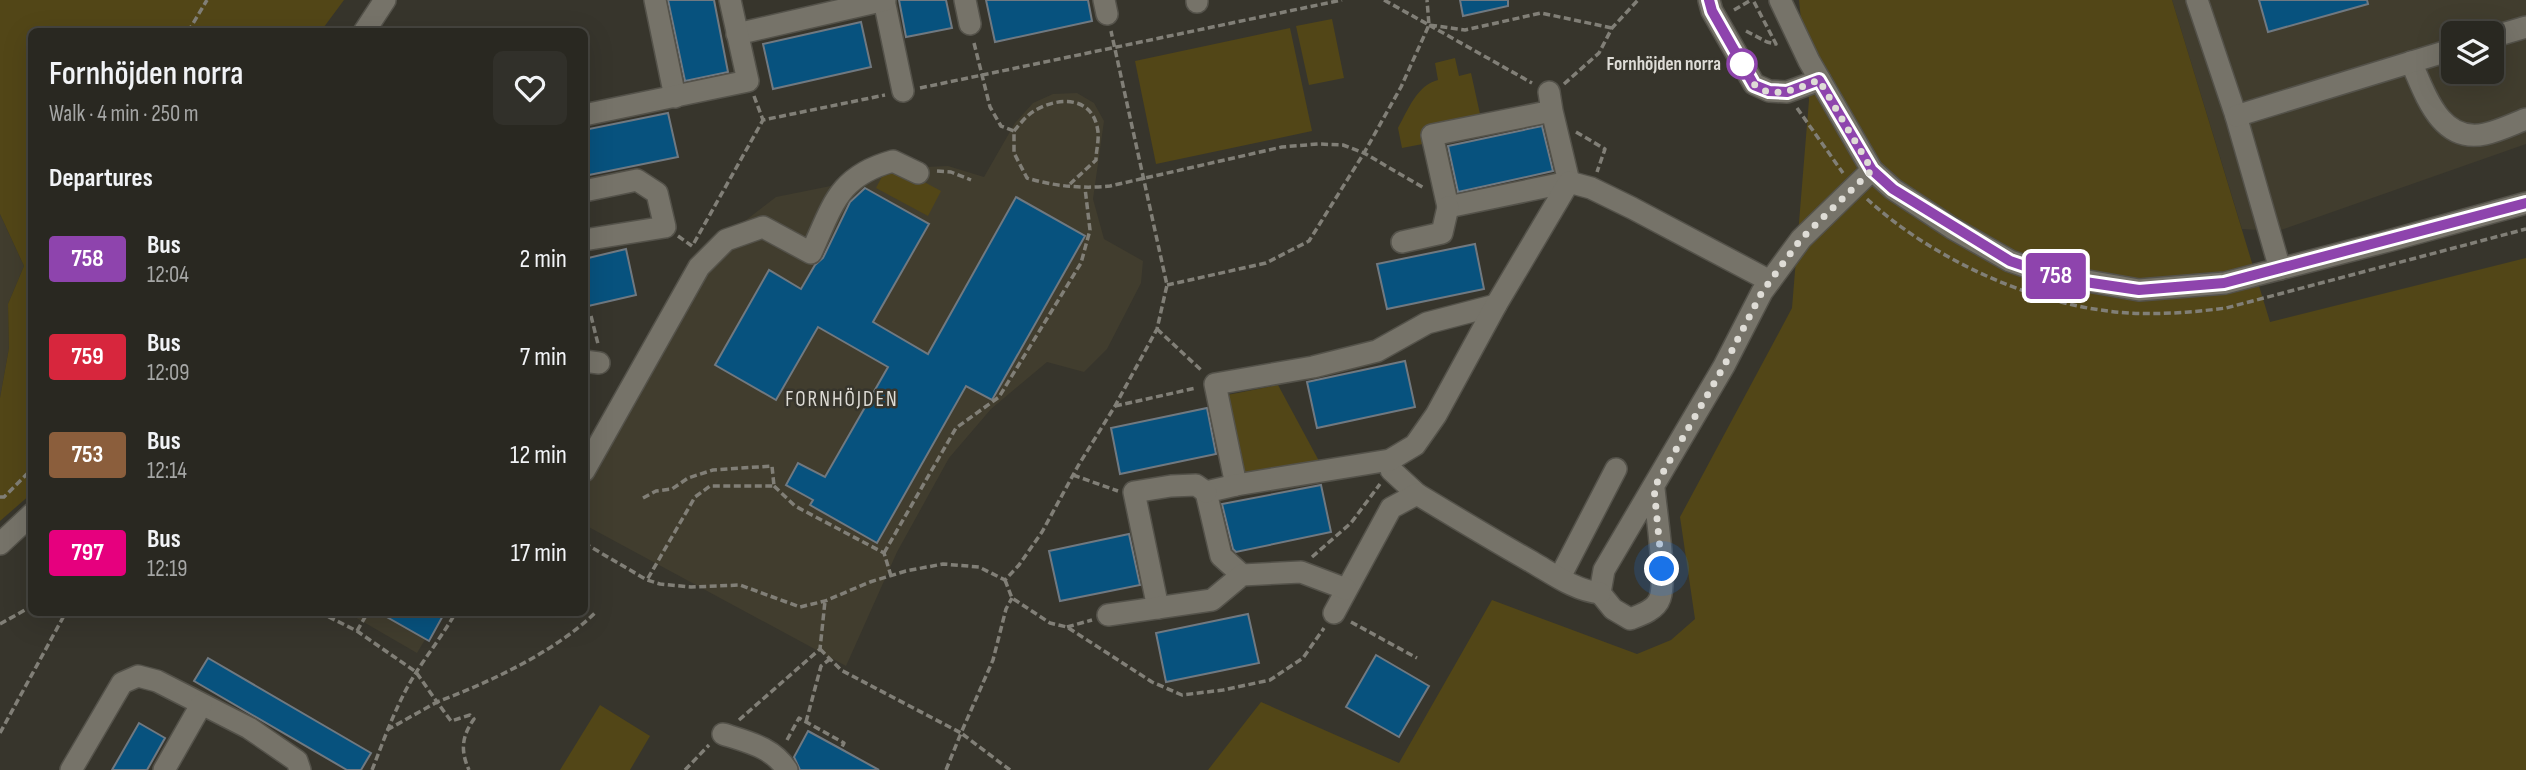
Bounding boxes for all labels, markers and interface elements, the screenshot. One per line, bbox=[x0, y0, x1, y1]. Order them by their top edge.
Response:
map controls bbox=[2441, 21, 2504, 84]
button: layers bbox=[2441, 21, 2504, 84]
marker: Fornhöjden norra bbox=[1727, 49, 1757, 79]
button: heart bbox=[493, 51, 567, 125]
place label: Fornhöjden norra bbox=[1607, 53, 1721, 76]
text: Fornhöjden norra bbox=[49, 54, 244, 94]
text: Walk · 4 min · 250 m bbox=[49, 100, 199, 128]
text: Departures bbox=[49, 163, 153, 194]
text: Bus bbox=[147, 230, 181, 261]
text: 758 bbox=[71, 244, 104, 273]
text: 2 min bbox=[519, 244, 567, 275]
line badge: 758 bbox=[2016, 253, 2096, 299]
text: 12:04 bbox=[147, 261, 189, 289]
text: 758 bbox=[2040, 261, 2072, 290]
text: Bus bbox=[147, 328, 181, 359]
text: 759 bbox=[71, 342, 104, 371]
text: 7 min bbox=[520, 342, 567, 373]
text: 12:09 bbox=[147, 359, 190, 387]
district label: FORNHÖJDEN bbox=[785, 387, 899, 412]
text: Bus bbox=[147, 426, 181, 457]
text: 753 bbox=[72, 440, 103, 469]
text: 12 min bbox=[510, 440, 567, 471]
text: 12:14 bbox=[147, 457, 187, 485]
text: Bus bbox=[147, 524, 181, 555]
text: 797 bbox=[71, 538, 104, 567]
text: 17 min bbox=[511, 538, 567, 569]
your location bbox=[1644, 551, 1679, 586]
text: 12:19 bbox=[147, 555, 187, 583]

